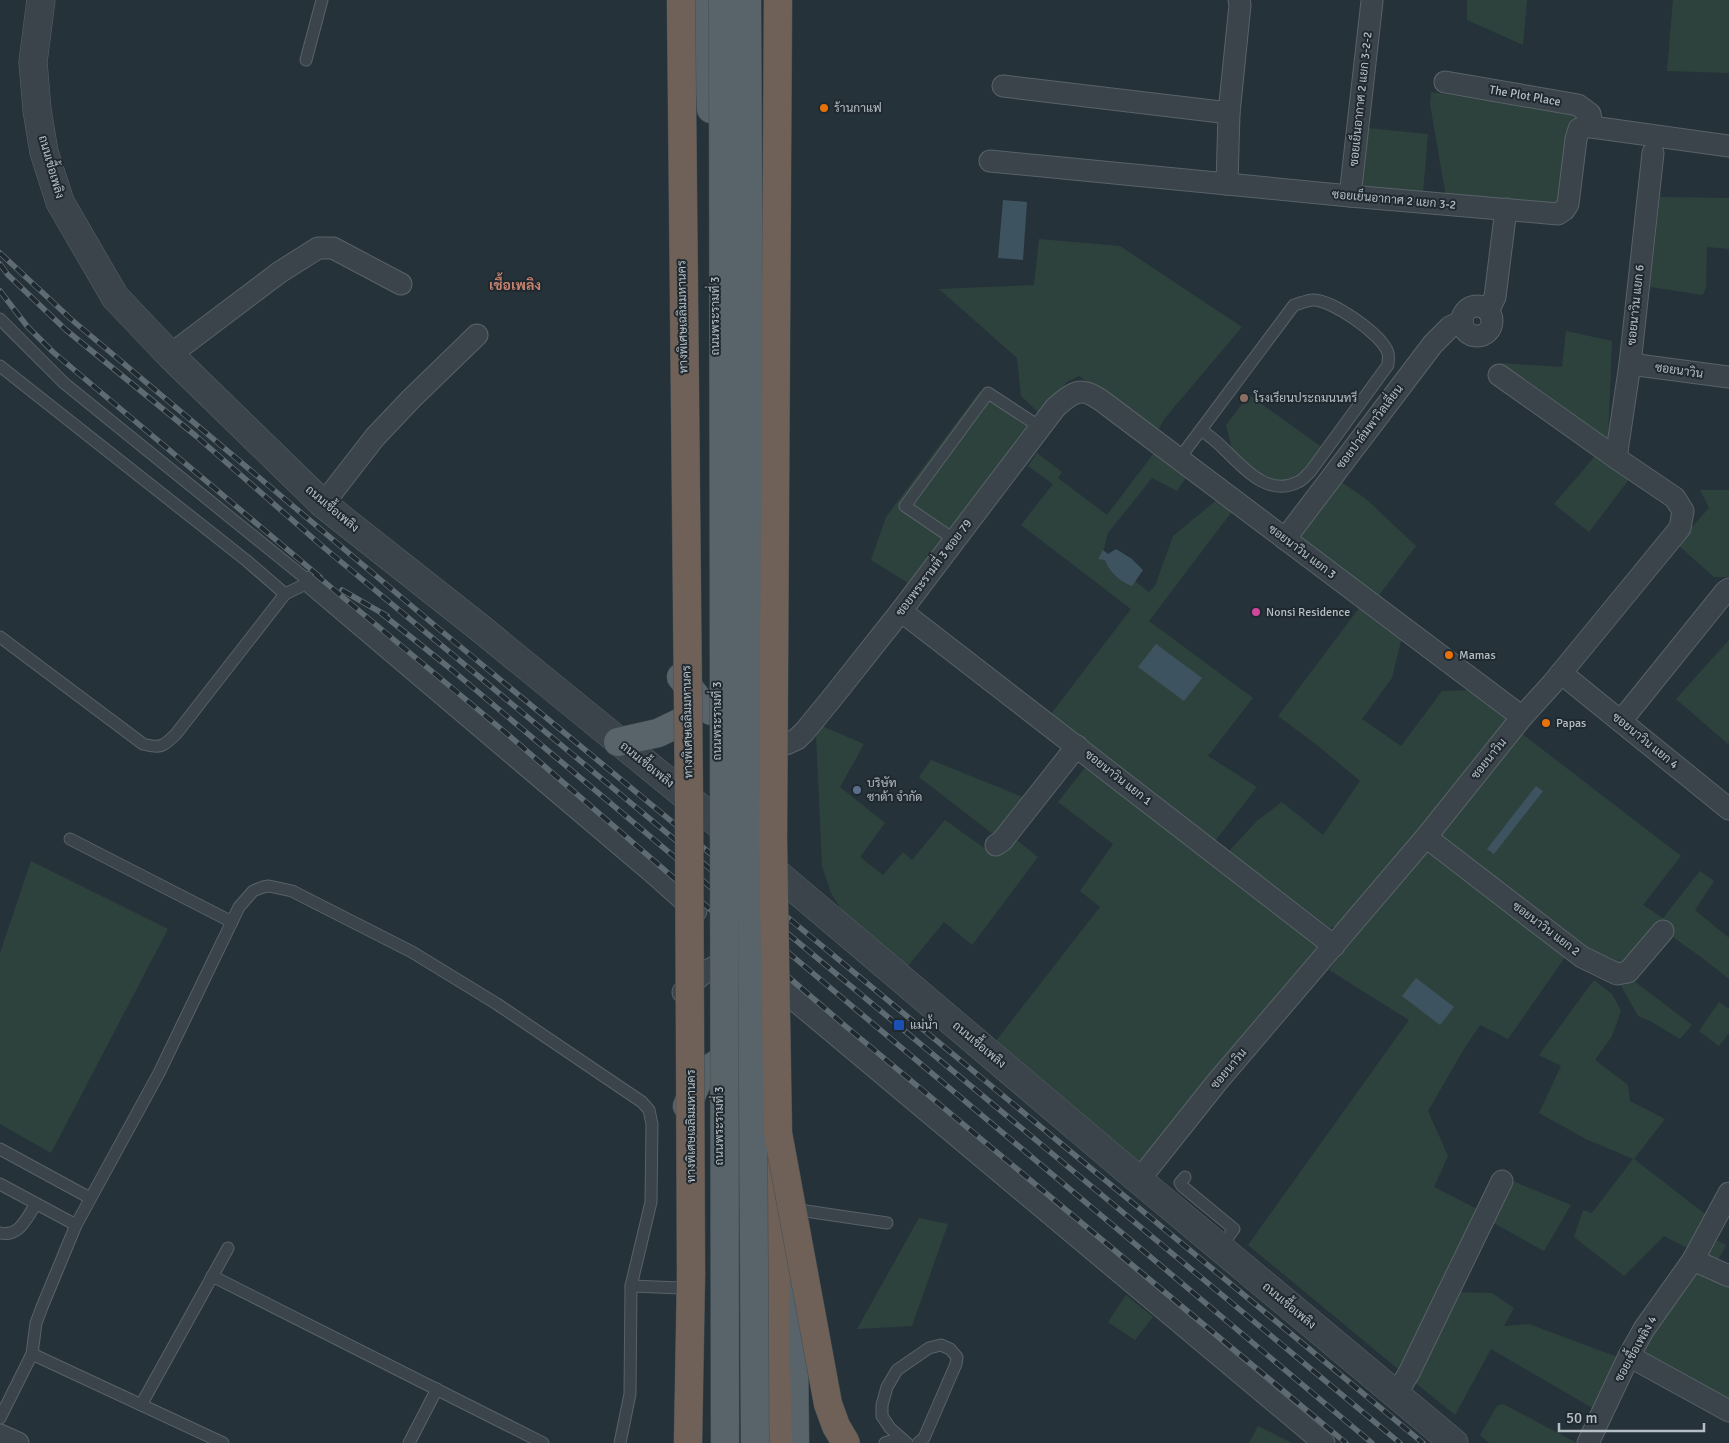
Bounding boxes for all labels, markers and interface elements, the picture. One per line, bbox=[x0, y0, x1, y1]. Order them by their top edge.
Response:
street label: ซอยเย็นอากาศ 2 แยก 3-2-2 bbox=[1344, 31, 1376, 167]
street label: The Plot Place bbox=[1488, 82, 1562, 110]
place label: ร้านกาแฟ bbox=[834, 101, 882, 116]
marker: ร้านกาแฟ bbox=[818, 102, 830, 114]
street label: ถนนเชื้อเพลิง bbox=[35, 133, 71, 200]
street label: ซอยเย็นอากาศ 2 แยก 3-2 bbox=[1331, 185, 1457, 213]
street label: ทางพิเศษเฉลิมมหานคร bbox=[675, 260, 691, 374]
street label: ซอยนาวิน แยก 6 bbox=[1624, 264, 1648, 346]
district label: เชื้อเพลิง bbox=[489, 272, 541, 294]
street label: ถนนพระรามที่ 3 bbox=[704, 276, 723, 356]
street label: ซอยนาวิน bbox=[1654, 360, 1704, 382]
street label: ซอยปาล์มพาวิลเลี่ยน bbox=[1330, 379, 1407, 472]
place label: โรงเรียนประถมนนทรี bbox=[1253, 390, 1357, 406]
marker: โรงเรียนประถมนนทรี bbox=[1238, 392, 1250, 404]
street label: ถนนเชื้อเพลิง bbox=[302, 479, 364, 536]
street label: ซอยพระรามที่ 3 ซอย 79 bbox=[889, 514, 975, 620]
street label: ซอยนาวิน แยก 3 bbox=[1265, 522, 1339, 582]
place label: Nonsi Residence bbox=[1266, 605, 1350, 620]
marker: Nonsi Residence bbox=[1250, 606, 1262, 618]
place label: Mamas bbox=[1459, 648, 1496, 663]
marker: Mamas bbox=[1443, 649, 1455, 661]
street label: ทางพิเศษเฉลิมมหานคร bbox=[680, 665, 696, 779]
street label: ถนนพระรามที่ 3 bbox=[706, 681, 725, 761]
street label: ซอยนาวิน แยก 4 bbox=[1609, 710, 1682, 773]
place label: Papas bbox=[1556, 716, 1586, 731]
marker: Papas bbox=[1540, 717, 1552, 729]
street label: ซอยนาวิน bbox=[1468, 735, 1510, 783]
street label: ถนนเชื้อเพลิง bbox=[617, 736, 680, 791]
street label: ซอยนาวิน แยก 1 bbox=[1081, 747, 1155, 809]
place label: บริษัท ซาต้า จำกัด bbox=[867, 776, 922, 805]
marker: บริษัท ซาต้า จำกัด bbox=[851, 784, 863, 796]
street label: ซอยนาวิน แยก 2 bbox=[1509, 899, 1583, 959]
place label: แม่น้ำ bbox=[910, 1014, 938, 1033]
street label: ถนนเชื้อเพลิง bbox=[949, 1015, 1011, 1072]
marker: แม่น้ำ bbox=[892, 1018, 906, 1032]
street label: ซอยนาวิน bbox=[1208, 1045, 1251, 1092]
street label: ทางพิเศษเฉลิมมหานคร bbox=[684, 1069, 699, 1183]
street label: ถนนพระรามที่ 3 bbox=[708, 1086, 727, 1166]
street label: ถนนเชื้อเพลิง bbox=[1259, 1276, 1321, 1333]
street label: ซอยเชื้อเพลิง 4 bbox=[1608, 1311, 1661, 1385]
scale bar bbox=[1559, 1400, 1704, 1432]
text: 50 m bbox=[1566, 1409, 1597, 1427]

